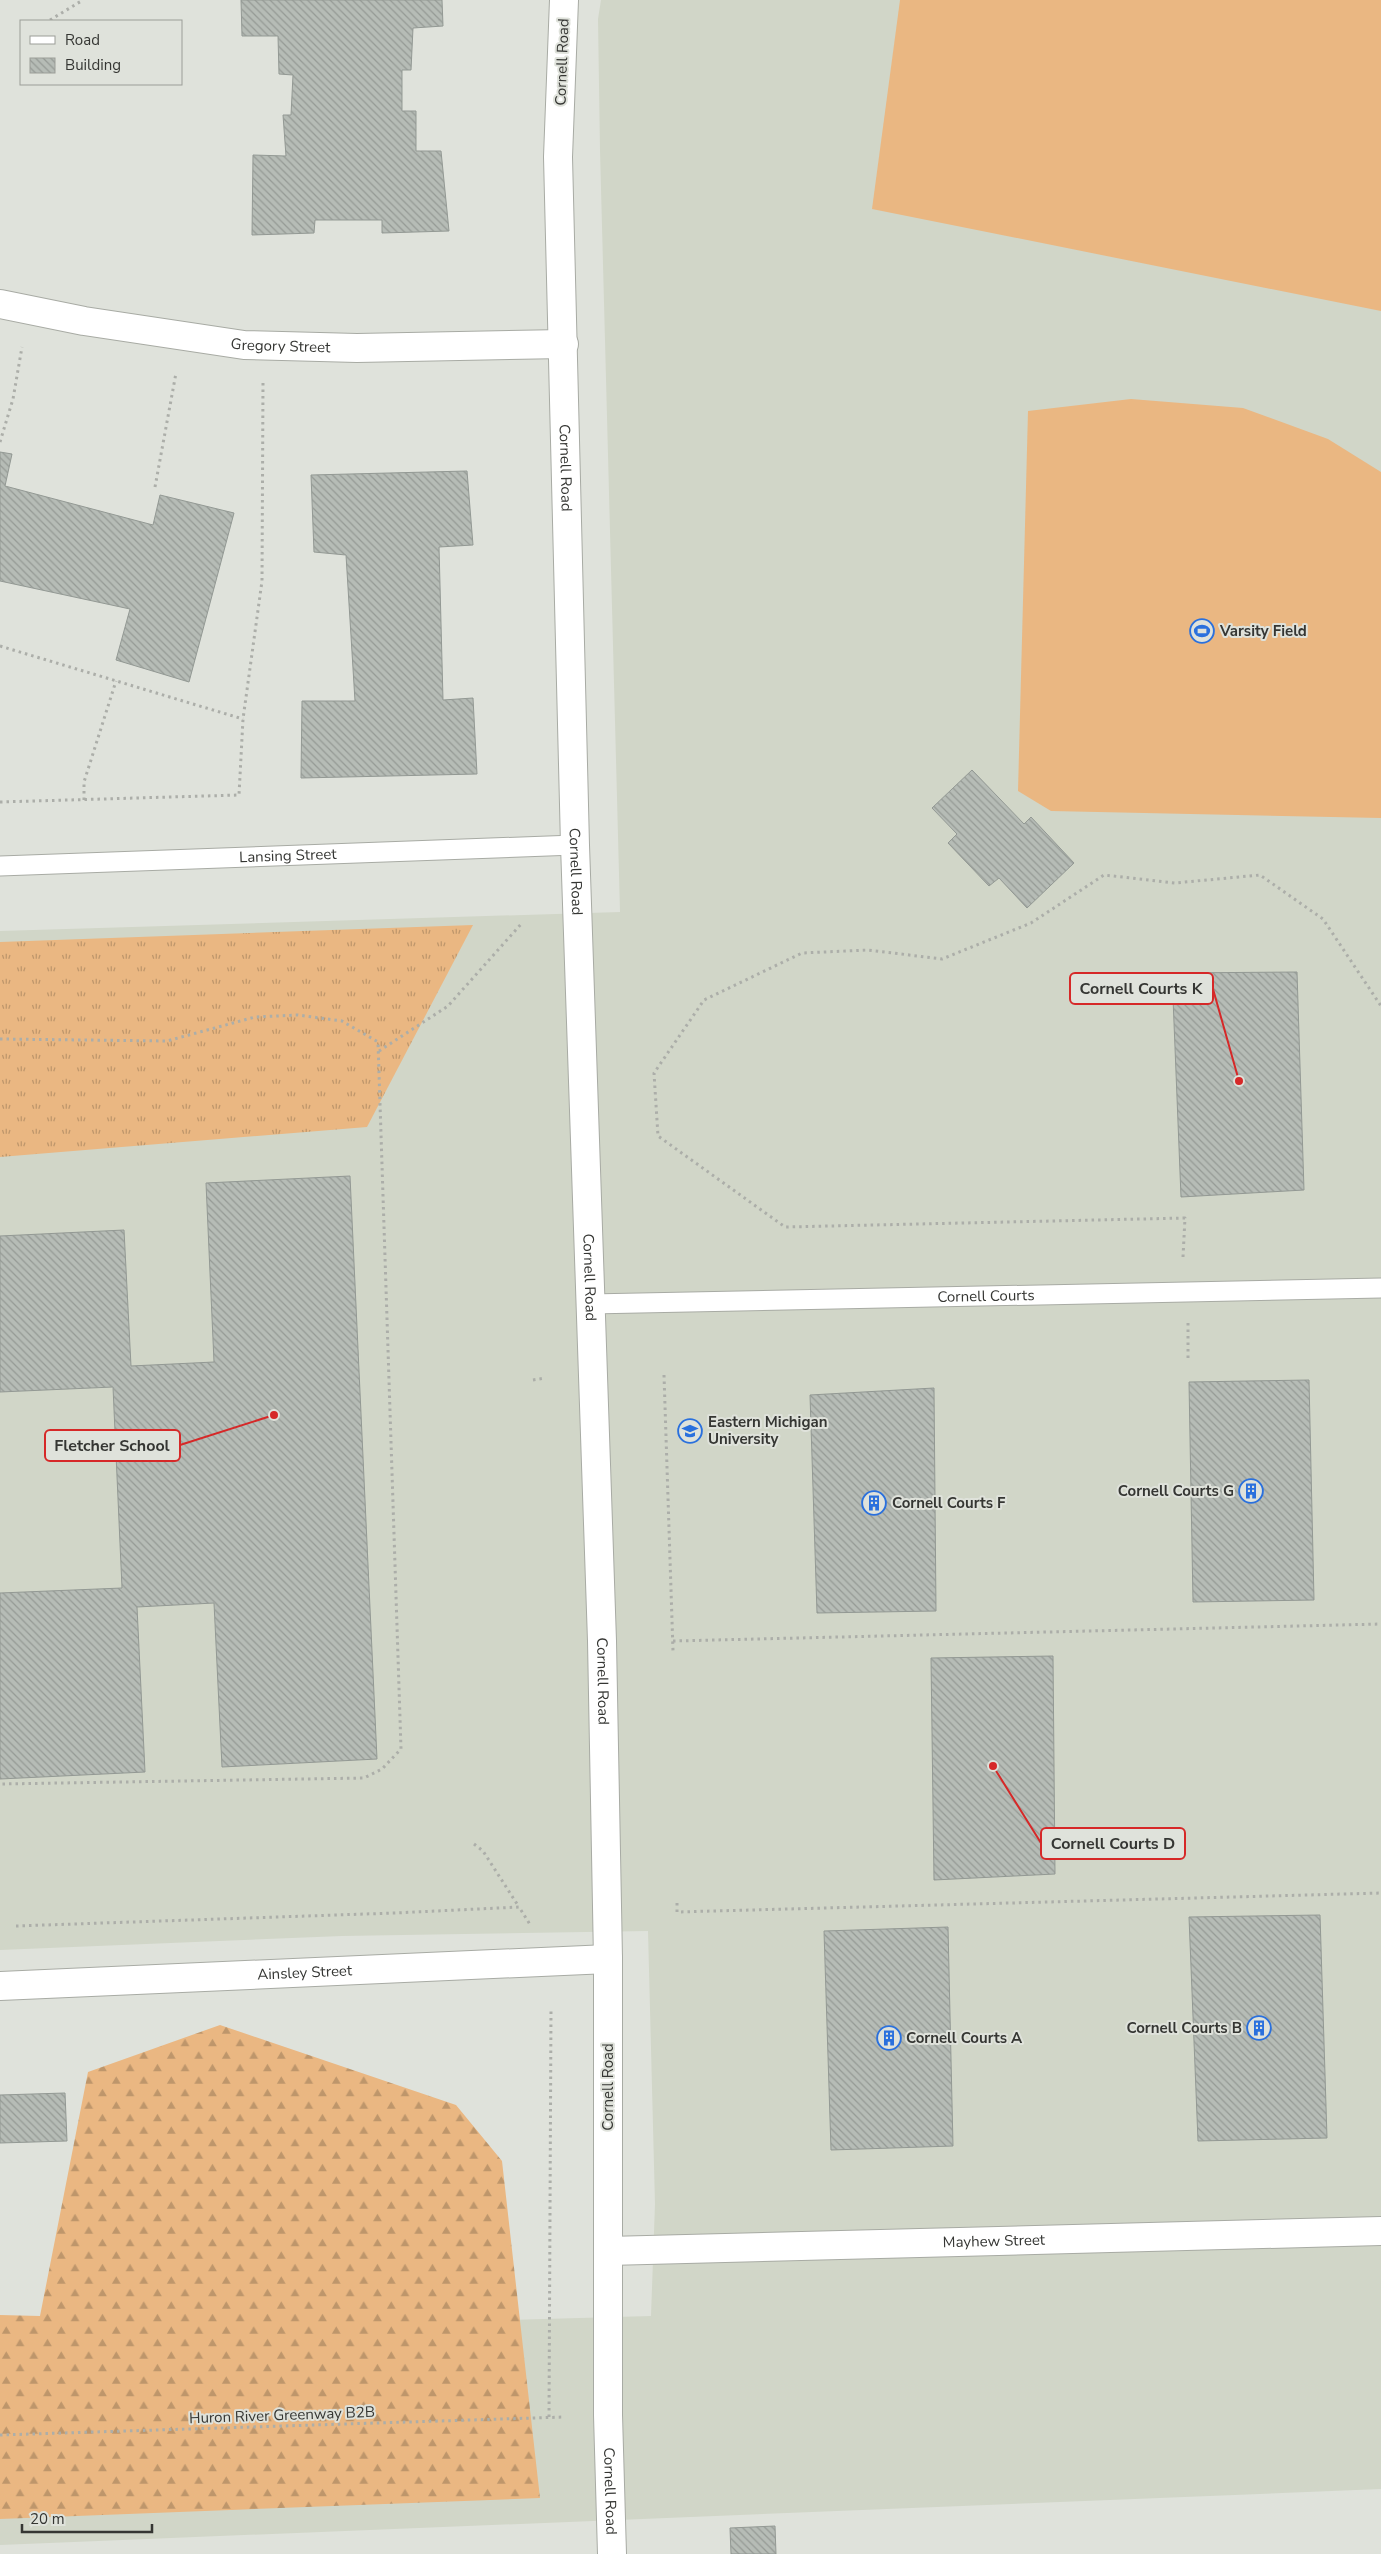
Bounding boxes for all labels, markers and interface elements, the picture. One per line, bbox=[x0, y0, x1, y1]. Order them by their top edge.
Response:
street label: Cornell Road bbox=[550, 18, 574, 106]
legend bbox=[20, 20, 182, 85]
text: Road bbox=[65, 30, 100, 50]
text: Building bbox=[65, 55, 121, 75]
street label: Gregory Street bbox=[229, 333, 331, 357]
street label: Cornell Road bbox=[555, 424, 577, 512]
sports icon: Varsity Field bbox=[1189, 618, 1215, 644]
place label: Varsity Field bbox=[1219, 621, 1307, 641]
street label: Cornell Road bbox=[565, 828, 587, 916]
street label: Lansing Street bbox=[239, 844, 338, 867]
callout: Cornell Courts K bbox=[1070, 973, 1213, 1004]
text: Cornell Courts K bbox=[1080, 978, 1204, 1000]
street label: Cornell Road bbox=[578, 1233, 601, 1321]
street label: Cornell Courts bbox=[937, 1285, 1035, 1307]
place label: Eastern Michigan University bbox=[708, 1412, 827, 1449]
school or university icon: Eastern Michigan University bbox=[677, 1418, 703, 1444]
callout: Fletcher School bbox=[45, 1430, 180, 1461]
text: Fletcher School bbox=[54, 1435, 170, 1457]
building icon: Cornell Courts G bbox=[1238, 1478, 1264, 1504]
place label: Cornell Courts G bbox=[1118, 1481, 1234, 1501]
building icon: Cornell Courts F bbox=[861, 1490, 887, 1516]
place label: Cornell Courts F bbox=[892, 1493, 1006, 1513]
street label: Cornell Road bbox=[592, 1637, 614, 1725]
callout: Cornell Courts D bbox=[1041, 1828, 1185, 1859]
text: Cornell Courts D bbox=[1051, 1833, 1175, 1855]
street label: Ainsley Street bbox=[257, 1960, 353, 1985]
building icon: Cornell Courts B bbox=[1246, 2015, 1272, 2041]
place label: Cornell Courts B bbox=[1127, 2018, 1242, 2038]
building icon: Cornell Courts A bbox=[876, 2025, 902, 2051]
place label: Cornell Courts A bbox=[906, 2028, 1023, 2048]
street label: Cornell Road bbox=[598, 2043, 618, 2131]
street label: Mayhew Street bbox=[942, 2230, 1046, 2252]
street label: Huron River Greenway B2B bbox=[189, 2402, 375, 2428]
street label: Cornell Road bbox=[599, 2447, 621, 2535]
scale bar bbox=[22, 2502, 152, 2534]
text: 20 m bbox=[30, 2509, 65, 2529]

